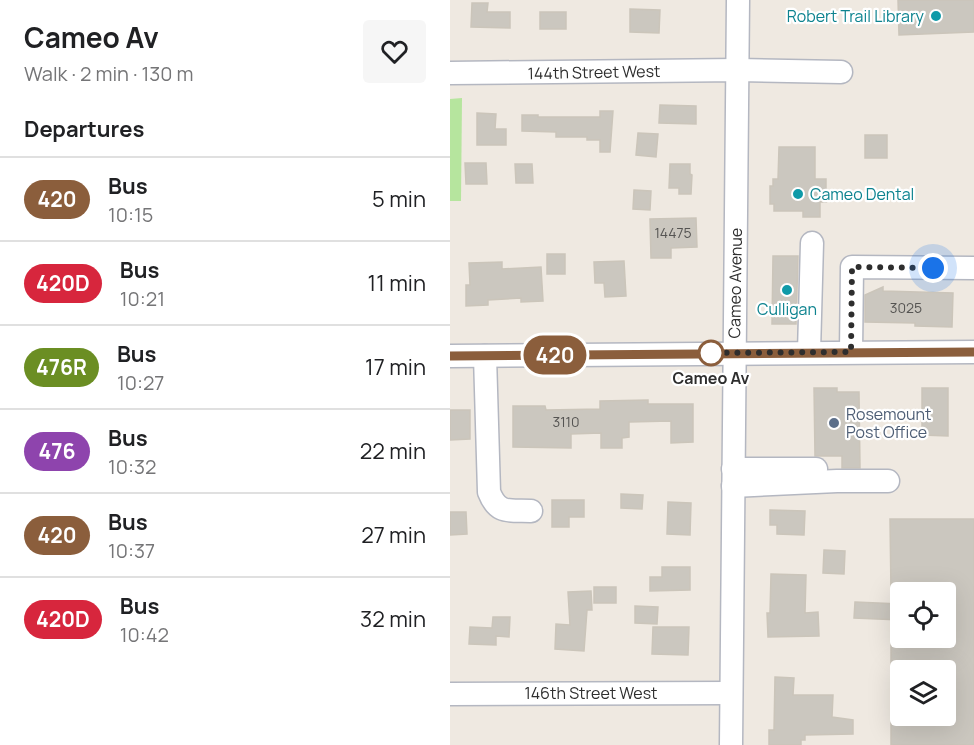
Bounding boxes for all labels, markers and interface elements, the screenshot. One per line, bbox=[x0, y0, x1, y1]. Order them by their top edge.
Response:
place label: Robert Trail Library bbox=[787, 5, 925, 27]
marker: Robert Trail Library bbox=[929, 9, 943, 23]
text: Cameo Av bbox=[24, 18, 159, 56]
button: heart bbox=[363, 20, 426, 83]
text: Walk · 2 min · 130 m bbox=[24, 60, 194, 87]
street label: 144th Street West bbox=[527, 60, 661, 84]
text: Departures bbox=[24, 114, 144, 144]
text: Bus bbox=[108, 171, 148, 201]
place label: Cameo Dental bbox=[810, 183, 914, 205]
text: 5 min bbox=[372, 184, 426, 214]
text: 420 bbox=[37, 185, 77, 213]
marker: Cameo Dental bbox=[791, 187, 805, 201]
text: 10:15 bbox=[108, 201, 153, 228]
house number: 14475 bbox=[654, 223, 692, 242]
street label: Cameo Avenue bbox=[723, 227, 747, 339]
your location bbox=[918, 253, 948, 283]
text: Bus bbox=[120, 255, 159, 285]
text: 11 min bbox=[368, 268, 426, 298]
text: 420D bbox=[36, 269, 90, 297]
marker: Culligan bbox=[780, 283, 794, 297]
text: 10:21 bbox=[120, 285, 165, 312]
place label: Culligan bbox=[757, 298, 817, 320]
house number: 3025 bbox=[890, 298, 922, 317]
line badge: 420 bbox=[520, 336, 590, 374]
text: Bus bbox=[117, 339, 156, 369]
marker: Cameo Av bbox=[698, 340, 724, 366]
text: 420 bbox=[535, 341, 575, 369]
text: 17 min bbox=[365, 352, 426, 382]
text: 476R bbox=[36, 353, 87, 381]
place label: Cameo Av bbox=[673, 367, 750, 389]
text: 10:27 bbox=[117, 369, 164, 396]
place label: Rosemount Post Office bbox=[846, 403, 931, 443]
house number: 3110 bbox=[552, 412, 580, 431]
marker: Rosemount Post Office bbox=[827, 416, 841, 430]
text: Bus bbox=[108, 423, 148, 453]
text: 22 min bbox=[360, 436, 426, 466]
text: 476 bbox=[38, 437, 76, 465]
text: 10:32 bbox=[108, 453, 156, 480]
text: Bus bbox=[108, 507, 148, 537]
text: 27 min bbox=[361, 520, 426, 550]
text: 420 bbox=[37, 521, 77, 549]
text: 10:37 bbox=[108, 537, 155, 564]
map controls bbox=[890, 582, 956, 726]
button: locate bbox=[890, 582, 956, 648]
text: Bus bbox=[120, 591, 159, 621]
text: 32 min bbox=[360, 604, 426, 634]
text: 420D bbox=[36, 605, 90, 633]
text: 10:42 bbox=[120, 621, 169, 648]
button: layers bbox=[890, 660, 956, 726]
street label: 146th Street West bbox=[524, 682, 658, 704]

